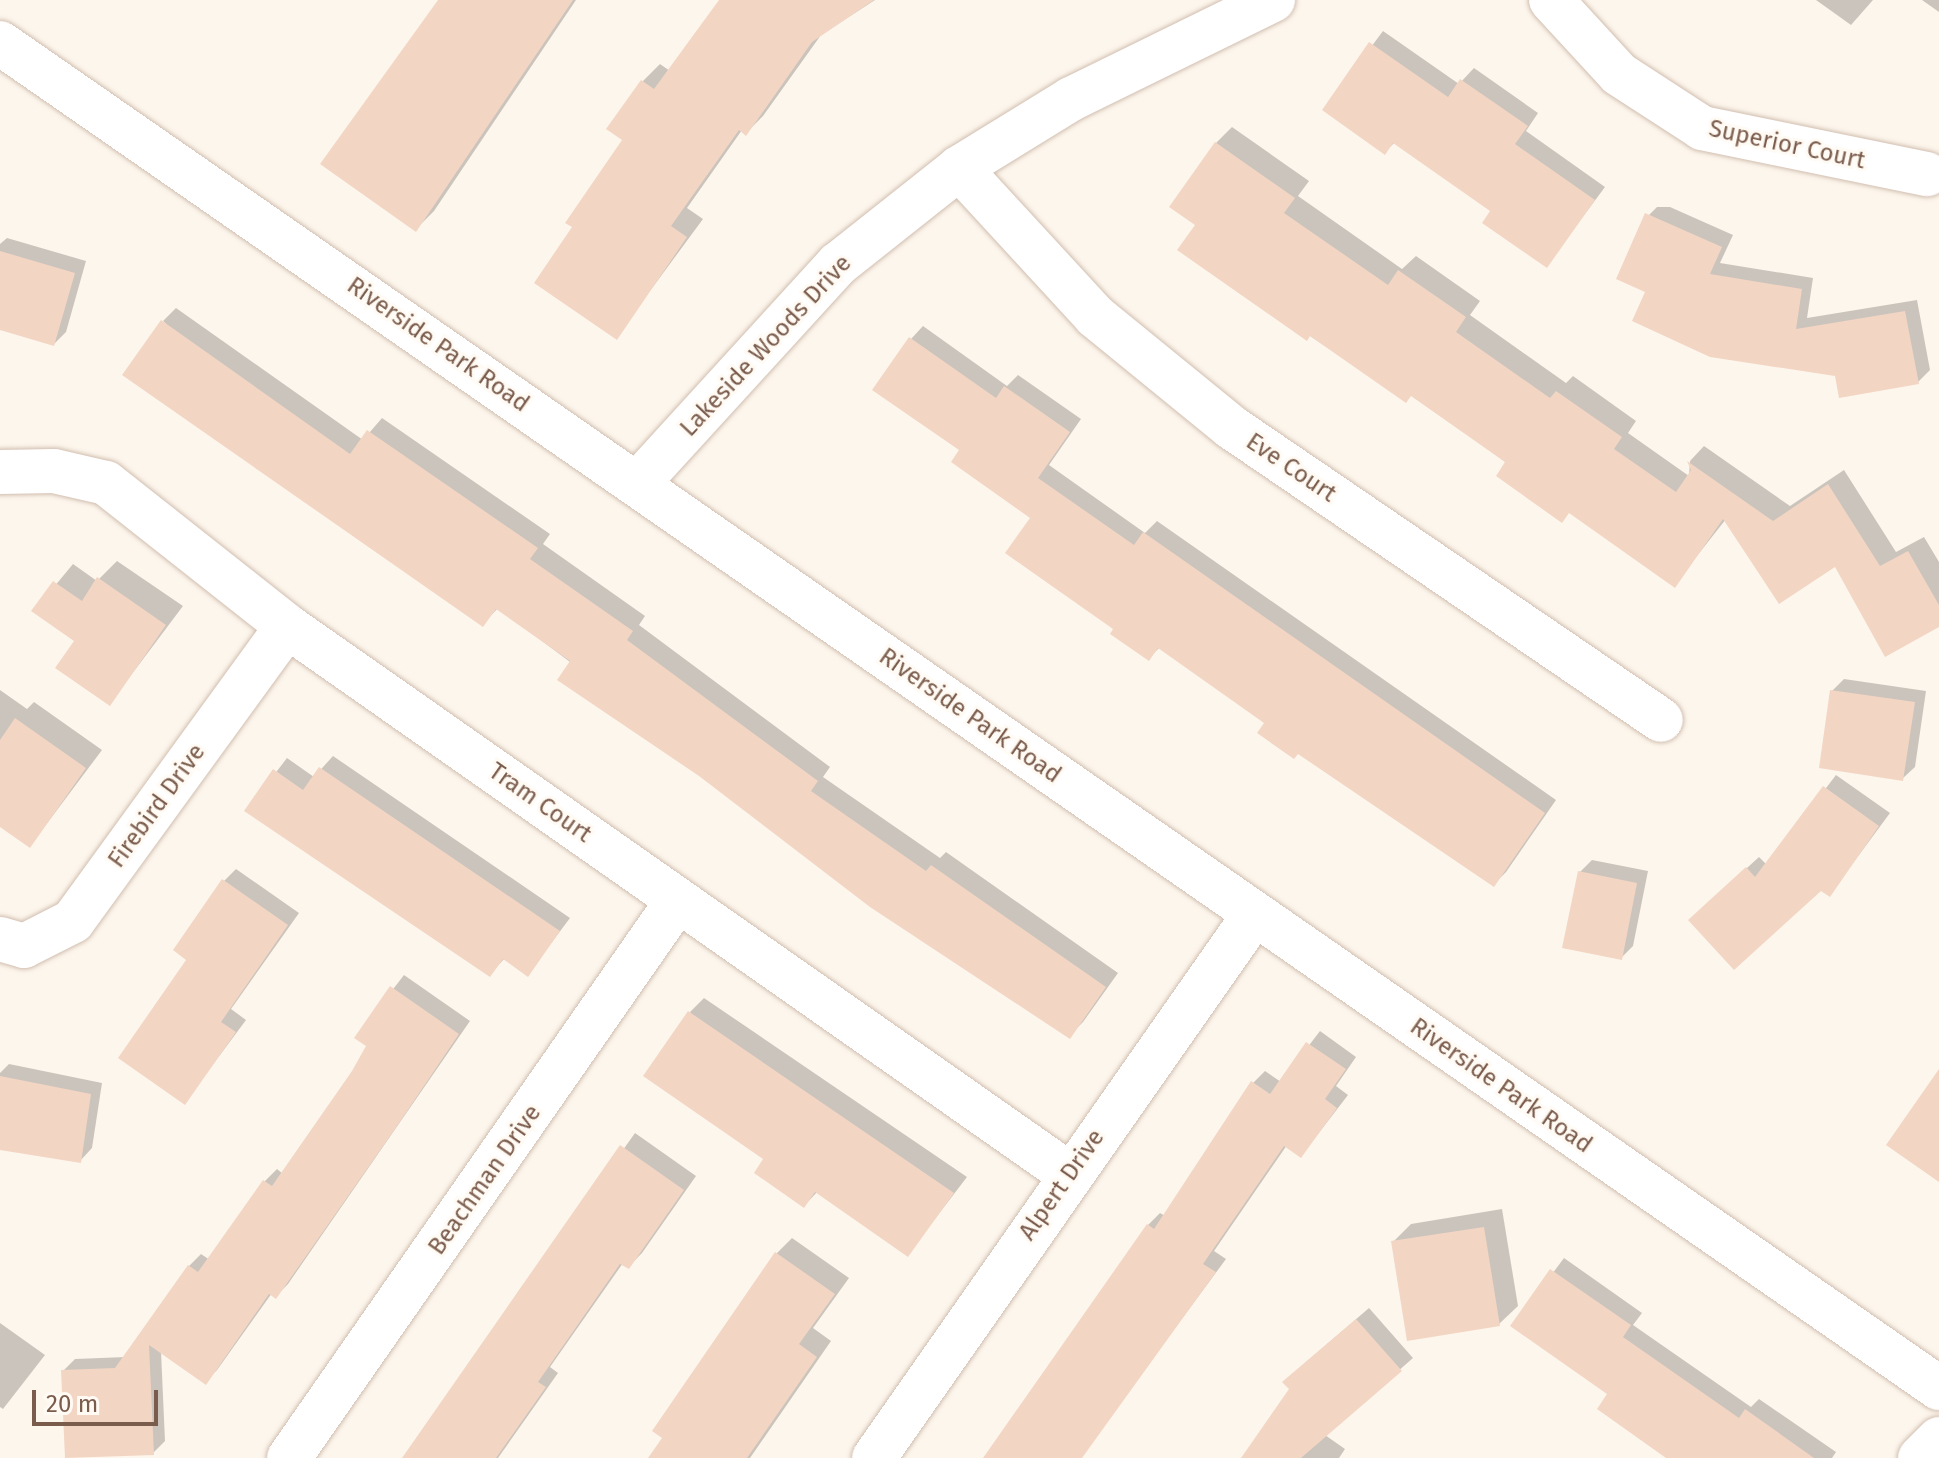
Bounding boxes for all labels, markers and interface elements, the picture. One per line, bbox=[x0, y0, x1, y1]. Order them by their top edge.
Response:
street label: Superior Court bbox=[1706, 114, 1868, 176]
street label: Lakeside Woods Drive bbox=[674, 249, 858, 443]
street label: Riverside Park Road bbox=[341, 271, 535, 419]
street label: Eve Court bbox=[1241, 427, 1341, 509]
street label: Riverside Park Road bbox=[873, 642, 1067, 790]
street label: Firebird Drive bbox=[102, 739, 212, 873]
street label: Tram Court bbox=[483, 757, 597, 849]
street label: Riverside Park Road bbox=[1404, 1012, 1598, 1160]
street label: Beachman Drive bbox=[423, 1100, 547, 1260]
street label: Alpert Drive bbox=[1013, 1124, 1111, 1246]
scale bar bbox=[36, 1374, 162, 1424]
text: 20 m bbox=[46, 1390, 98, 1418]

